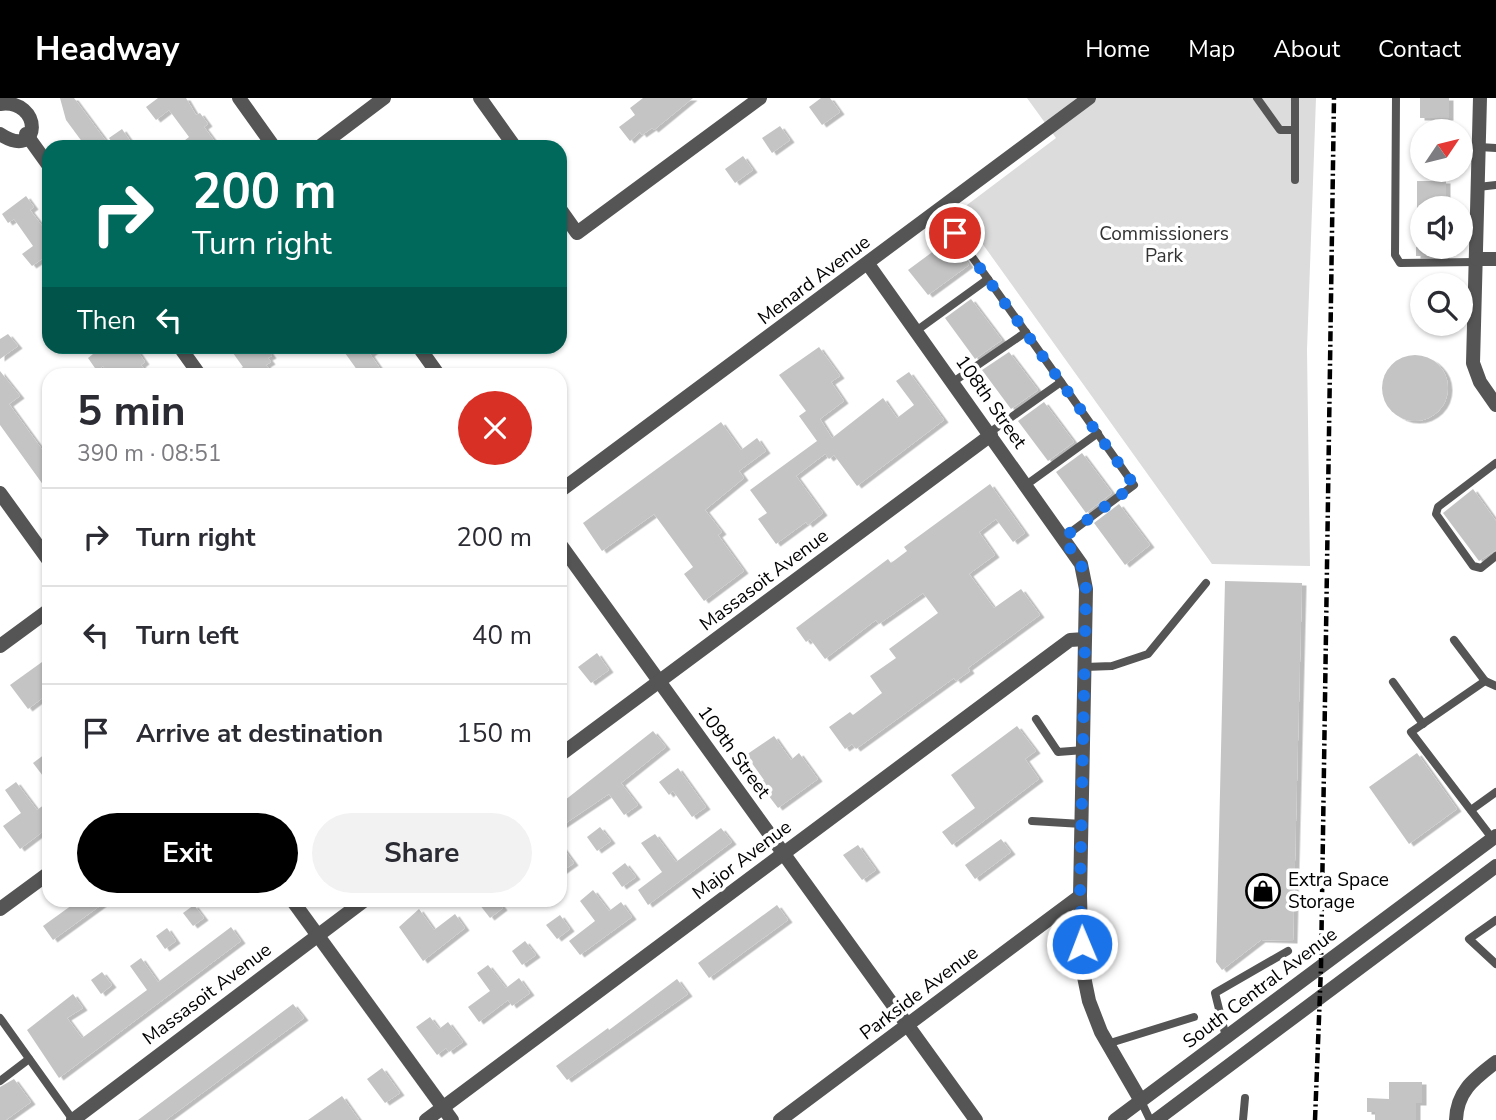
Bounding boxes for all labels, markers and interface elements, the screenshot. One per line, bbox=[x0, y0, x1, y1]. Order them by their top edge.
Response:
text: Headway bbox=[35, 27, 179, 72]
text: Home bbox=[1085, 33, 1150, 65]
text: Map bbox=[1188, 33, 1235, 65]
text: About bbox=[1273, 33, 1340, 65]
text: Contact bbox=[1378, 33, 1461, 65]
north arrow bbox=[1410, 119, 1474, 182]
map controls bbox=[1410, 119, 1473, 336]
text: 200 m bbox=[192, 158, 336, 225]
icon: right bbox=[77, 168, 168, 259]
button: sound bbox=[1410, 196, 1473, 259]
pin bbox=[925, 203, 985, 263]
icon: arrive bbox=[936, 214, 974, 252]
park label: Commissioners Park bbox=[1099, 221, 1229, 269]
text: Turn right bbox=[192, 222, 332, 265]
street label: Menard Avenue bbox=[752, 229, 876, 331]
button: search bbox=[1410, 273, 1473, 336]
icon: left bbox=[150, 301, 188, 339]
text: Then bbox=[77, 303, 136, 338]
street label: 108th Street bbox=[949, 350, 1033, 454]
text: 5 min bbox=[77, 383, 186, 440]
button: close bbox=[458, 391, 532, 465]
text: 390 m · 08:51 bbox=[77, 438, 222, 469]
icon: right bbox=[77, 518, 115, 556]
text: Turn right bbox=[136, 520, 255, 555]
text: 200 m bbox=[456, 520, 532, 555]
street label: Massasoit Avenue bbox=[694, 523, 834, 637]
icon: left bbox=[77, 616, 115, 654]
text: Turn left bbox=[136, 618, 239, 653]
text: 40 m bbox=[472, 618, 532, 653]
street label: 109th Street bbox=[692, 701, 777, 804]
icon: arrive bbox=[77, 714, 115, 752]
text: Arrive at destination bbox=[136, 716, 383, 751]
text: 150 m bbox=[456, 716, 532, 751]
button: Exit bbox=[77, 813, 298, 893]
button: Share bbox=[312, 813, 532, 893]
street label: Major Avenue bbox=[687, 814, 797, 906]
place label: Extra Space Storage bbox=[1288, 867, 1389, 915]
shop icon: Extra Space Storage bbox=[1244, 872, 1282, 910]
position arrow bbox=[1045, 907, 1119, 981]
street label: South Central Avenue bbox=[1178, 921, 1342, 1055]
street label: Massasoit Avenue bbox=[137, 937, 277, 1051]
street label: Parkside Avenue bbox=[854, 940, 984, 1046]

